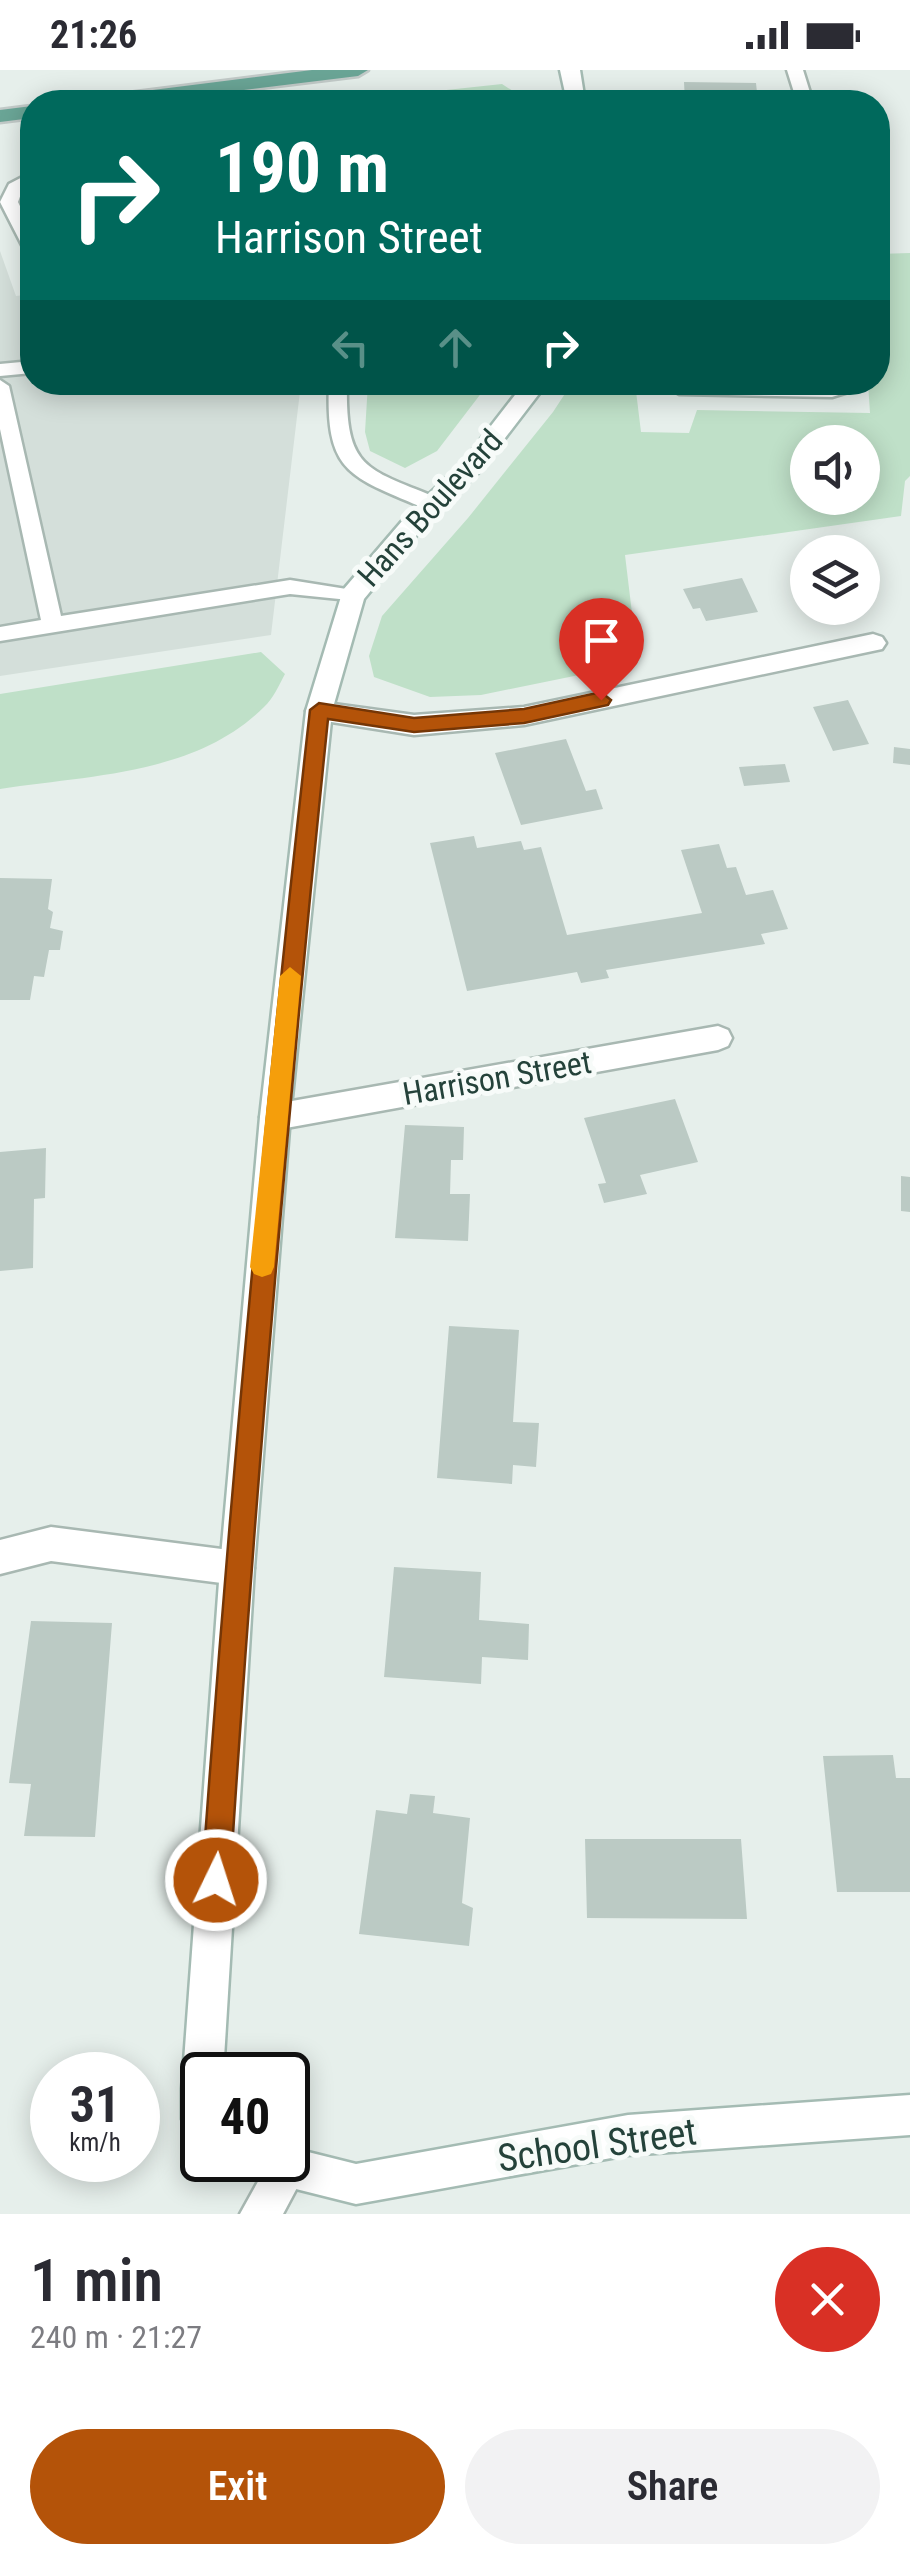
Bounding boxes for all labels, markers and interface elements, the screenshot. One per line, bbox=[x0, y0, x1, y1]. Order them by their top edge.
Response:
text: 21:26 bbox=[50, 13, 137, 57]
text: 190 m bbox=[215, 127, 389, 209]
icon: right bbox=[50, 130, 180, 260]
text: Harrison Street bbox=[215, 211, 483, 264]
icon: left bbox=[323, 320, 378, 375]
icon: ahead bbox=[428, 320, 483, 375]
icon: right bbox=[533, 320, 588, 375]
street label: Hans Boulevard bbox=[350, 422, 510, 594]
map controls bbox=[790, 425, 880, 625]
button: sound bbox=[790, 425, 880, 515]
button: layers bbox=[790, 535, 880, 625]
pin bbox=[559, 598, 644, 701]
icon: arrive bbox=[574, 613, 629, 668]
street label: Harrison Street bbox=[400, 1043, 594, 1113]
position arrow bbox=[164, 1828, 268, 1932]
speed limit sign: 40 bbox=[180, 2052, 310, 2182]
text: 31 bbox=[70, 2076, 120, 2134]
street label: School Street bbox=[495, 2109, 699, 2181]
text: km/h bbox=[69, 2128, 121, 2157]
text: 1 min bbox=[30, 2245, 163, 2316]
button: close bbox=[775, 2247, 880, 2352]
text: 240 m · 21:27 bbox=[30, 2318, 202, 2356]
button: Exit bbox=[30, 2429, 445, 2544]
button: Share bbox=[465, 2429, 880, 2544]

